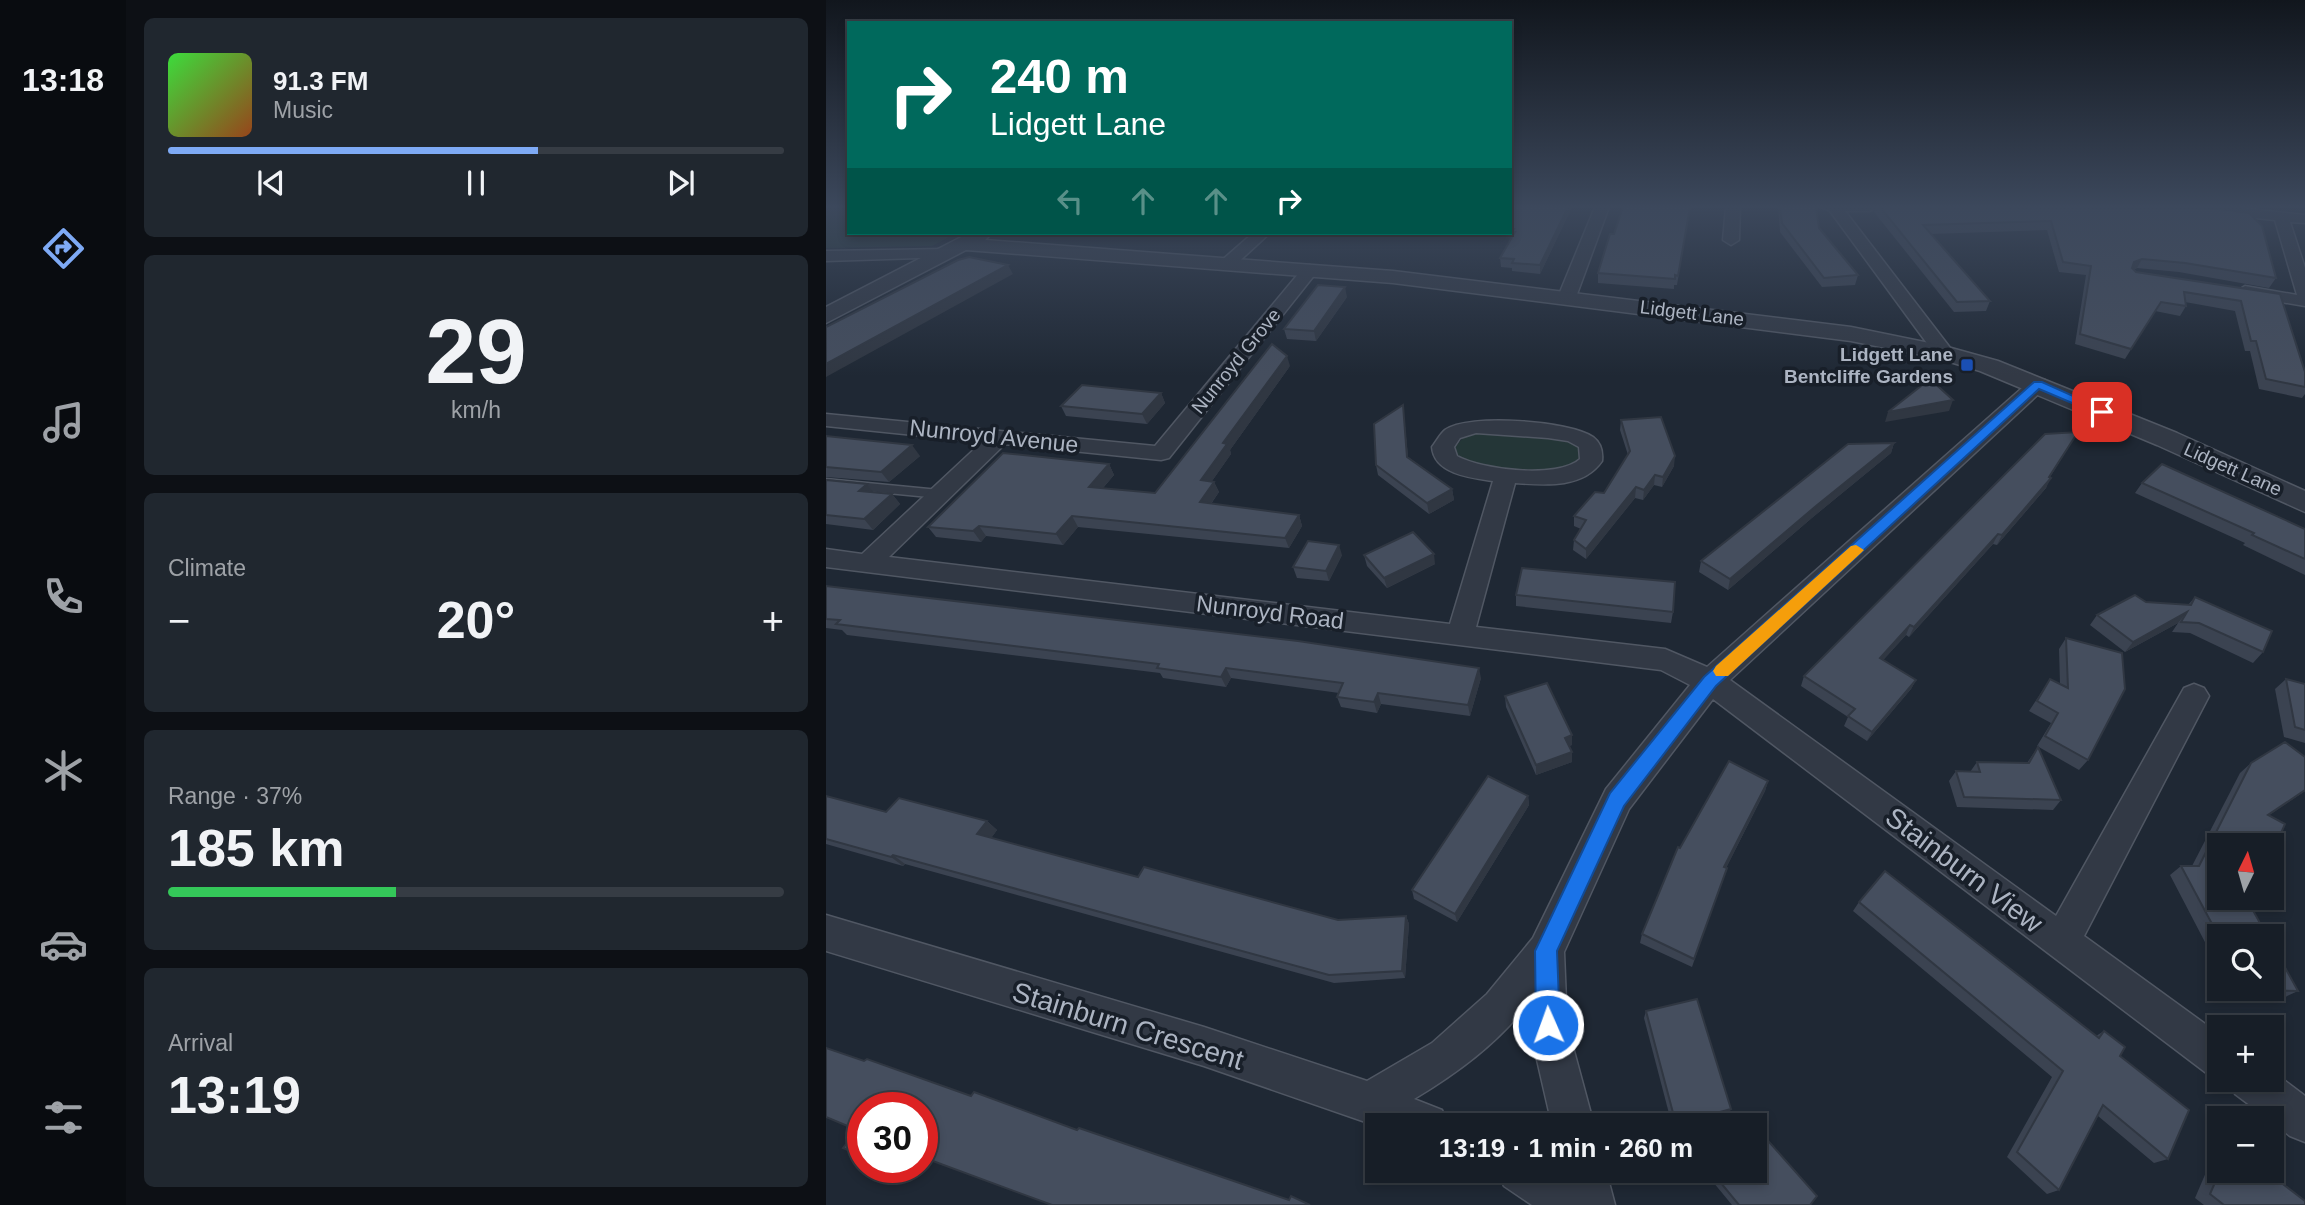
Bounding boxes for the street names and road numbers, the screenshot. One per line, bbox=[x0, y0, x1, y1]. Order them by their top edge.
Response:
street label: Lidgett Lane bbox=[1639, 296, 1745, 330]
street label: Nunroyd Grove bbox=[1187, 304, 1285, 418]
street label: Nunroyd Avenue bbox=[908, 414, 1080, 458]
street label: Lidgett Lane bbox=[2181, 438, 2285, 500]
street label: Nunroyd Road bbox=[1195, 590, 1345, 634]
street label: Stainburn View bbox=[1880, 801, 2049, 939]
street label: Stainburn Crescent bbox=[1009, 976, 1247, 1076]

